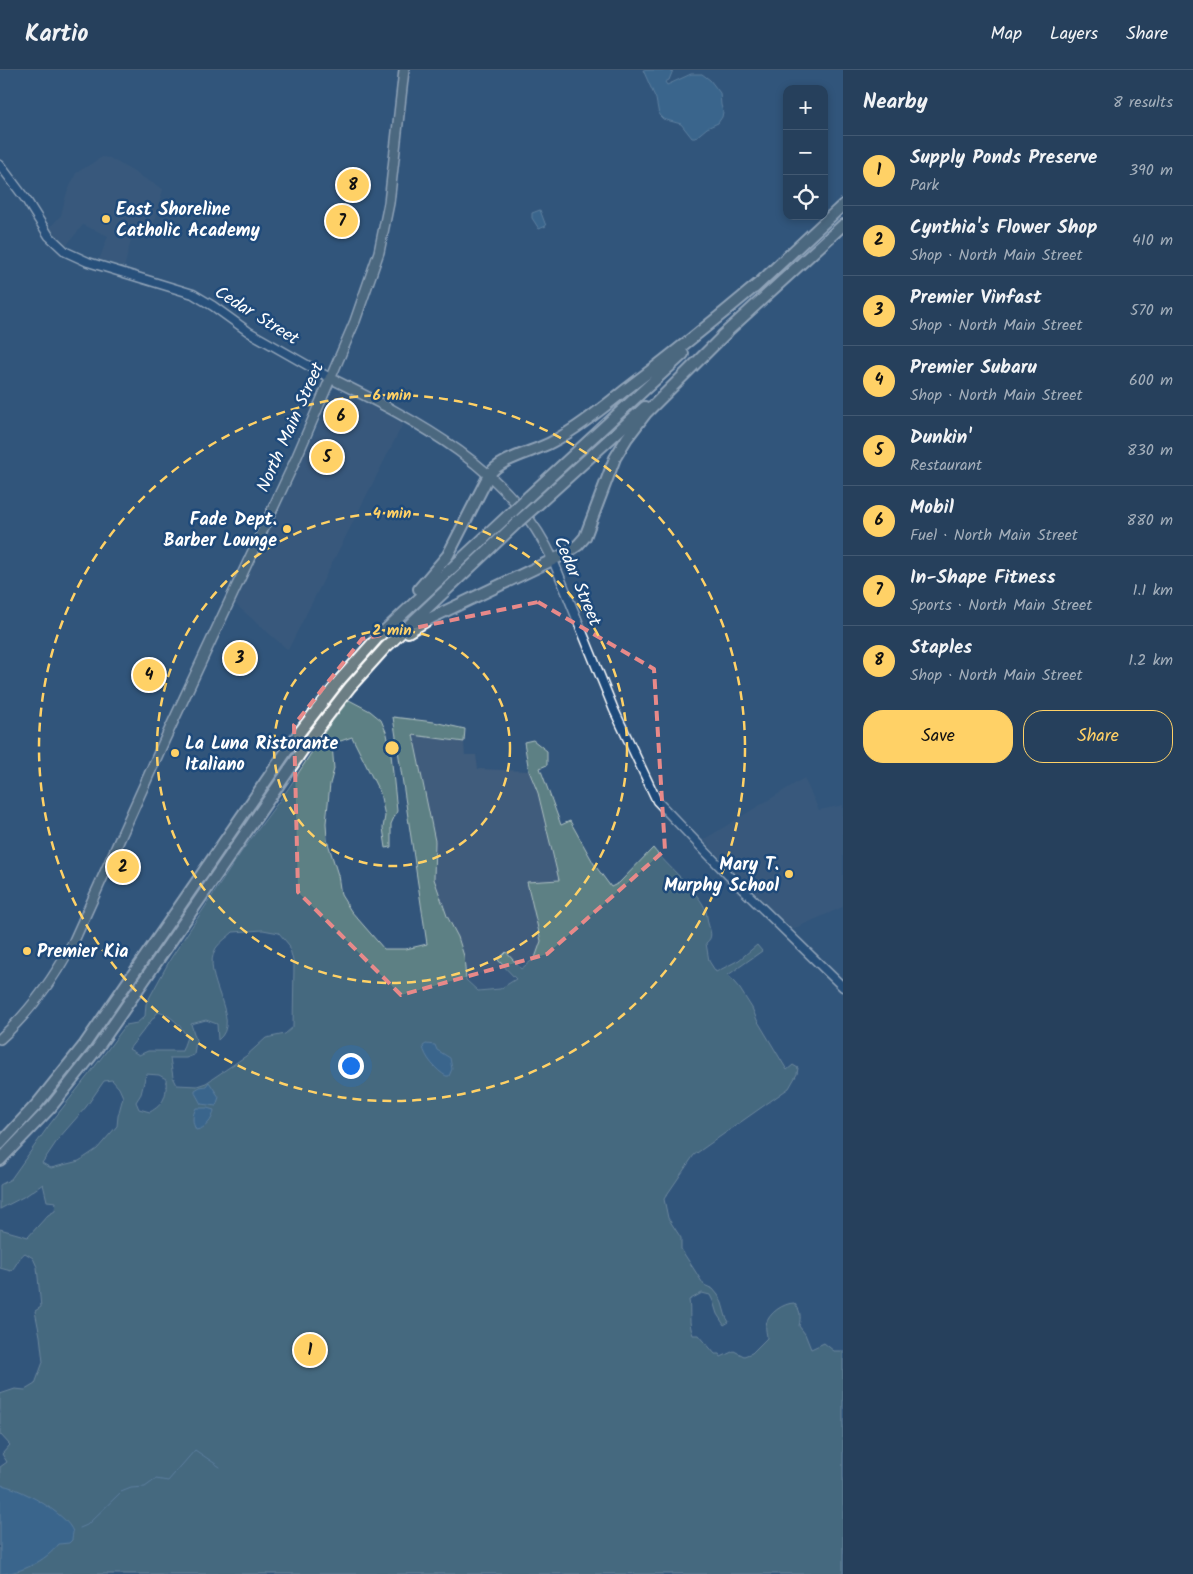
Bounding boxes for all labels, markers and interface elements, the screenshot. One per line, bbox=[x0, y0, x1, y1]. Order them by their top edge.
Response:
text: Kartio bbox=[25, 15, 88, 54]
text: Map bbox=[991, 20, 1022, 49]
text: Layers bbox=[1050, 20, 1098, 49]
text: Share bbox=[1126, 20, 1168, 49]
map controls bbox=[783, 85, 828, 220]
button: + bbox=[783, 85, 828, 130]
text: Nearby bbox=[863, 86, 928, 119]
text: 8 results bbox=[1113, 90, 1173, 115]
button: − bbox=[783, 130, 828, 175]
text: Supply Ponds Preserve bbox=[910, 143, 1097, 173]
text: 1 bbox=[877, 158, 881, 183]
text: 390 m bbox=[1129, 158, 1173, 183]
pin: 8 bbox=[337, 166, 369, 204]
text: Park bbox=[910, 173, 939, 198]
button: locate bbox=[783, 175, 828, 220]
place label: East Shoreline Catholic Academy bbox=[116, 196, 260, 246]
pin: 7 bbox=[326, 202, 358, 240]
marker: East Shoreline Catholic Academy bbox=[100, 213, 112, 225]
text: Cynthia's Flower Shop bbox=[910, 213, 1097, 243]
text: 2 bbox=[874, 228, 884, 253]
text: 410 m bbox=[1132, 228, 1173, 253]
text: Shop · North Main Street bbox=[910, 243, 1083, 268]
street label: Cedar Street bbox=[208, 279, 305, 354]
text: Premier Vinfast bbox=[910, 283, 1042, 313]
text: 3 bbox=[875, 298, 883, 323]
text: 570 m bbox=[1130, 298, 1173, 323]
text: Shop · North Main Street bbox=[910, 313, 1083, 338]
text: Premier Subaru bbox=[910, 353, 1037, 383]
street label: North Main Street bbox=[250, 357, 333, 497]
text: 4 bbox=[875, 368, 883, 393]
text: 600 m bbox=[1129, 368, 1173, 393]
text: Shop · North Main Street bbox=[910, 383, 1083, 408]
text: 6 min bbox=[373, 384, 411, 408]
pin: 6 bbox=[325, 397, 357, 435]
text: Dunkin' bbox=[910, 423, 971, 453]
pin: 5 bbox=[311, 438, 343, 476]
text: 5 bbox=[875, 438, 883, 463]
text: 830 m bbox=[1127, 438, 1173, 463]
text: Restaurant bbox=[910, 453, 982, 478]
text: Mobil bbox=[910, 493, 954, 523]
text: 4 min bbox=[373, 502, 411, 526]
place label: Fade Dept. Barber Lounge bbox=[163, 506, 277, 556]
text: 6 bbox=[875, 508, 883, 533]
text: 880 m bbox=[1127, 508, 1173, 533]
marker: Fade Dept. Barber Lounge bbox=[281, 523, 293, 535]
text: Fuel · North Main Street bbox=[910, 523, 1078, 548]
street label: Cedar Street bbox=[545, 532, 609, 632]
text: In-Shape Fitness bbox=[910, 563, 1056, 593]
text: 7 bbox=[875, 578, 883, 603]
text: 1.1 km bbox=[1133, 578, 1173, 603]
text: Sports · North Main Street bbox=[910, 593, 1092, 618]
text: 2 min bbox=[372, 619, 412, 643]
text: Staples bbox=[910, 633, 972, 663]
pin: 3 bbox=[224, 639, 256, 677]
text: 8 bbox=[874, 648, 884, 673]
text: 1.2 km bbox=[1128, 648, 1173, 673]
pin: 4 bbox=[133, 656, 165, 694]
text: Shop · North Main Street bbox=[910, 663, 1083, 688]
button: Save bbox=[863, 710, 1013, 763]
button: Share bbox=[1023, 710, 1173, 763]
place label: La Luna Ristorante Italiano bbox=[185, 730, 339, 780]
centre of rings bbox=[383, 739, 401, 757]
marker: La Luna Ristorante Italiano bbox=[169, 747, 181, 759]
pin: 2 bbox=[107, 848, 139, 886]
place label: Mary T. Murphy School bbox=[664, 851, 779, 901]
marker: Mary T. Murphy School bbox=[783, 868, 795, 880]
place label: Premier Kia bbox=[37, 938, 129, 967]
marker: Premier Kia bbox=[21, 945, 33, 957]
your location bbox=[338, 1053, 364, 1079]
pin: 1 bbox=[294, 1331, 326, 1369]

